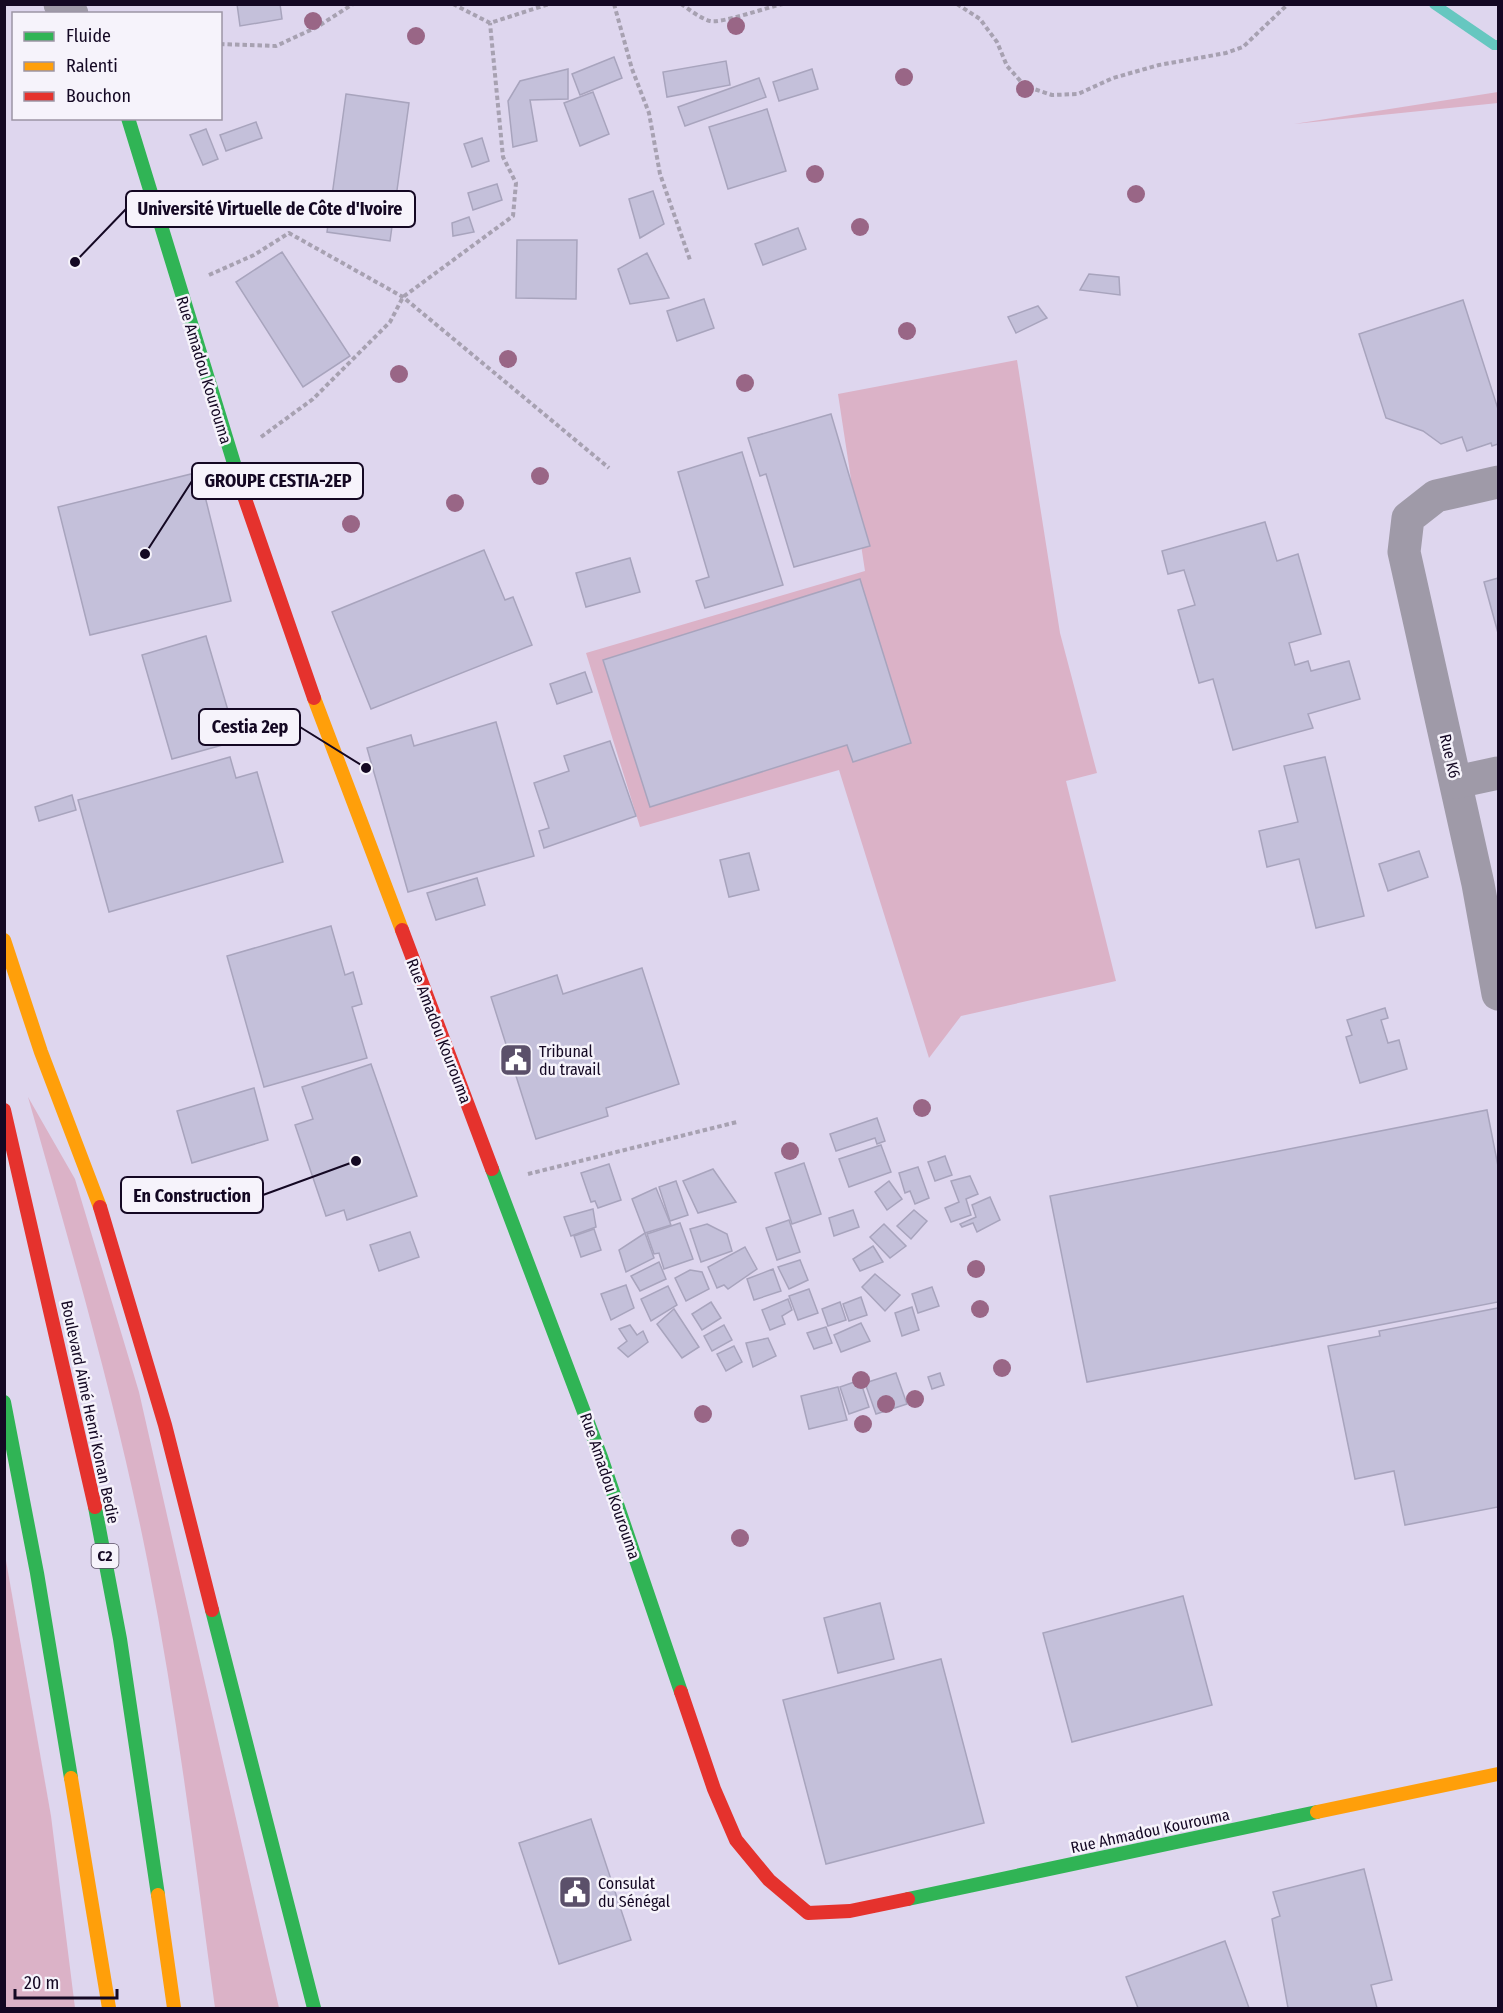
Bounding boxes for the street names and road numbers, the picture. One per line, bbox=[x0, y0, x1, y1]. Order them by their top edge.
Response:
street label: Rue Amadou Kourouma bbox=[172, 294, 236, 446]
street label: Rue K6 bbox=[1436, 732, 1464, 780]
street label: Rue Amadou Kourouma bbox=[403, 956, 475, 1106]
street label: Boulevard Aimé Henri Konan Bedie bbox=[57, 1299, 123, 1525]
street label: Rue Amadou Kourouma bbox=[576, 1410, 644, 1562]
road number: C2 bbox=[92, 1544, 118, 1568]
street label: Rue Ahmadou Kourouma bbox=[1069, 1805, 1231, 1857]

